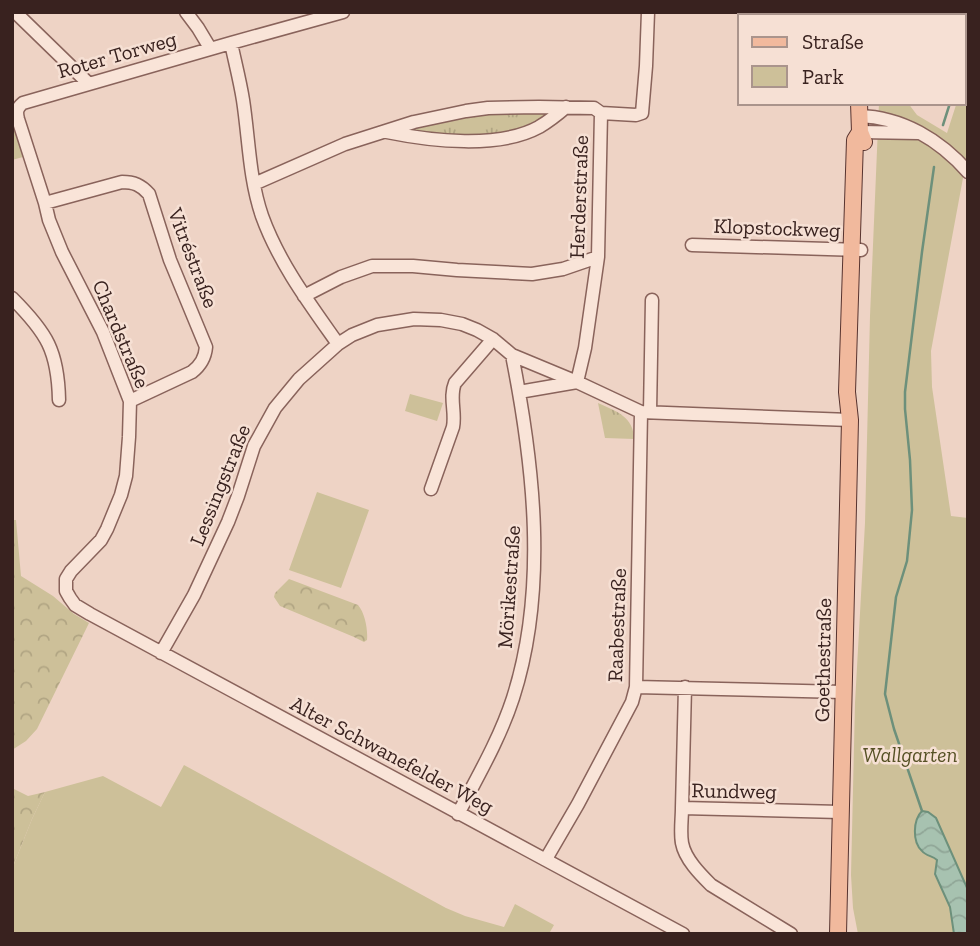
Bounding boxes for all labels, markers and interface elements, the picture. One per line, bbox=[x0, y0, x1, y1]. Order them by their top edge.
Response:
legend bbox=[738, 14, 966, 105]
street label: Roter Torweg bbox=[55, 25, 180, 83]
text: Straße bbox=[802, 29, 864, 54]
text: Park bbox=[802, 64, 844, 89]
street label: Herderstraße bbox=[564, 135, 593, 259]
street label: Vitréstraße bbox=[163, 203, 224, 311]
street label: Klopstockweg bbox=[713, 213, 841, 242]
street label: Chardstraße bbox=[87, 276, 156, 392]
street label: Lessingstraße bbox=[184, 420, 255, 549]
street label: Mörikestraße bbox=[492, 524, 525, 649]
street label: Raabestraße bbox=[602, 568, 631, 682]
street label: Goethestraße bbox=[809, 598, 836, 722]
street label: Alter Schwanefelder Weg bbox=[286, 690, 499, 819]
park label: Wallgarten bbox=[863, 742, 957, 767]
street label: Rundweg bbox=[691, 777, 777, 804]

